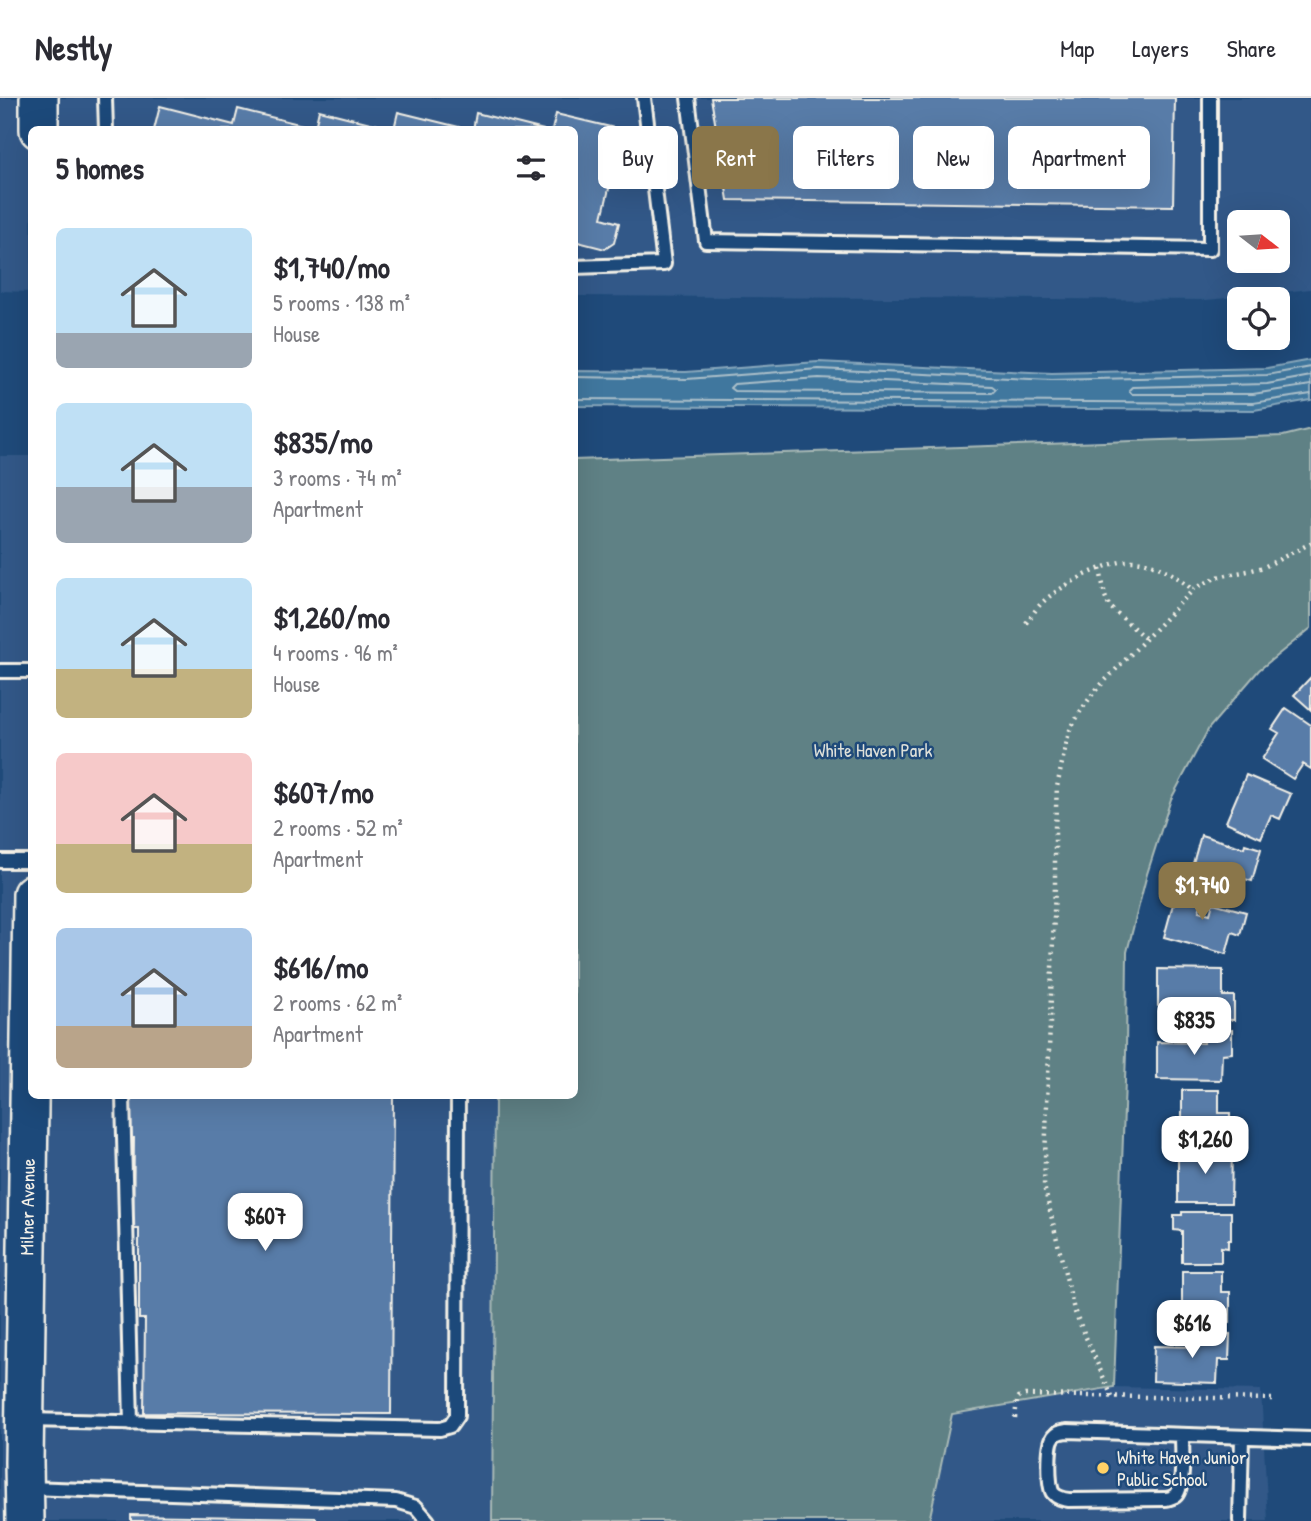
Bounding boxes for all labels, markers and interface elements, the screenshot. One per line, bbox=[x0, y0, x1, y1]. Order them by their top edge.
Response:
text: Nestly bbox=[35, 26, 112, 70]
text: Map bbox=[1060, 32, 1094, 64]
text: Layers bbox=[1132, 32, 1189, 64]
text: Share bbox=[1227, 32, 1276, 64]
chip: Buy bbox=[598, 126, 678, 189]
chip: Rent bbox=[692, 126, 779, 189]
chip: Filters bbox=[793, 126, 899, 189]
chip: New bbox=[913, 126, 994, 189]
chip: Apartment bbox=[1008, 126, 1150, 189]
text: 5 homes bbox=[56, 148, 144, 188]
icon: filters bbox=[512, 149, 550, 187]
north arrow bbox=[1227, 210, 1290, 273]
map controls bbox=[1227, 210, 1290, 350]
text: $1,740/mo bbox=[273, 247, 390, 287]
icon: home bbox=[112, 256, 196, 340]
text: 5 rooms · 138 m² bbox=[273, 287, 410, 318]
button: locate bbox=[1227, 287, 1290, 350]
text: House bbox=[273, 318, 320, 349]
text: $835/mo bbox=[273, 422, 373, 462]
icon: home bbox=[112, 431, 196, 515]
text: 3 rooms · 74 m² bbox=[273, 462, 402, 493]
text: Apartment bbox=[273, 493, 363, 524]
text: $1,260/mo bbox=[273, 597, 390, 637]
icon: home bbox=[112, 606, 196, 690]
text: 4 rooms · 96 m² bbox=[273, 637, 398, 668]
text: House bbox=[273, 668, 320, 699]
park label: White Haven Park bbox=[814, 737, 932, 763]
text: $607/mo bbox=[273, 772, 374, 812]
icon: home bbox=[112, 781, 196, 865]
text: 2 rooms · 52 m² bbox=[273, 812, 403, 843]
text: Apartment bbox=[273, 843, 363, 874]
pin: $1,740 bbox=[1145, 862, 1259, 922]
text: $1,740 bbox=[1175, 869, 1229, 900]
text: $616/mo bbox=[273, 947, 368, 987]
icon: home bbox=[112, 956, 196, 1040]
text: 2 rooms · 62 m² bbox=[273, 987, 402, 1018]
pin: $835 bbox=[1153, 998, 1235, 1057]
text: $835 bbox=[1173, 1004, 1215, 1035]
text: Apartment bbox=[273, 1018, 363, 1049]
pin: $1,260 bbox=[1148, 1116, 1262, 1176]
text: $1,260 bbox=[1178, 1123, 1232, 1154]
street label: Milner Avenue bbox=[13, 1158, 41, 1256]
pin: $607 bbox=[224, 1194, 306, 1253]
text: $607 bbox=[244, 1200, 286, 1231]
pin: $616 bbox=[1151, 1300, 1233, 1360]
text: $616 bbox=[1173, 1307, 1211, 1338]
place label: White Haven Junior Public School bbox=[1117, 1444, 1247, 1492]
marker: White Haven Junior Public School bbox=[1095, 1460, 1111, 1476]

